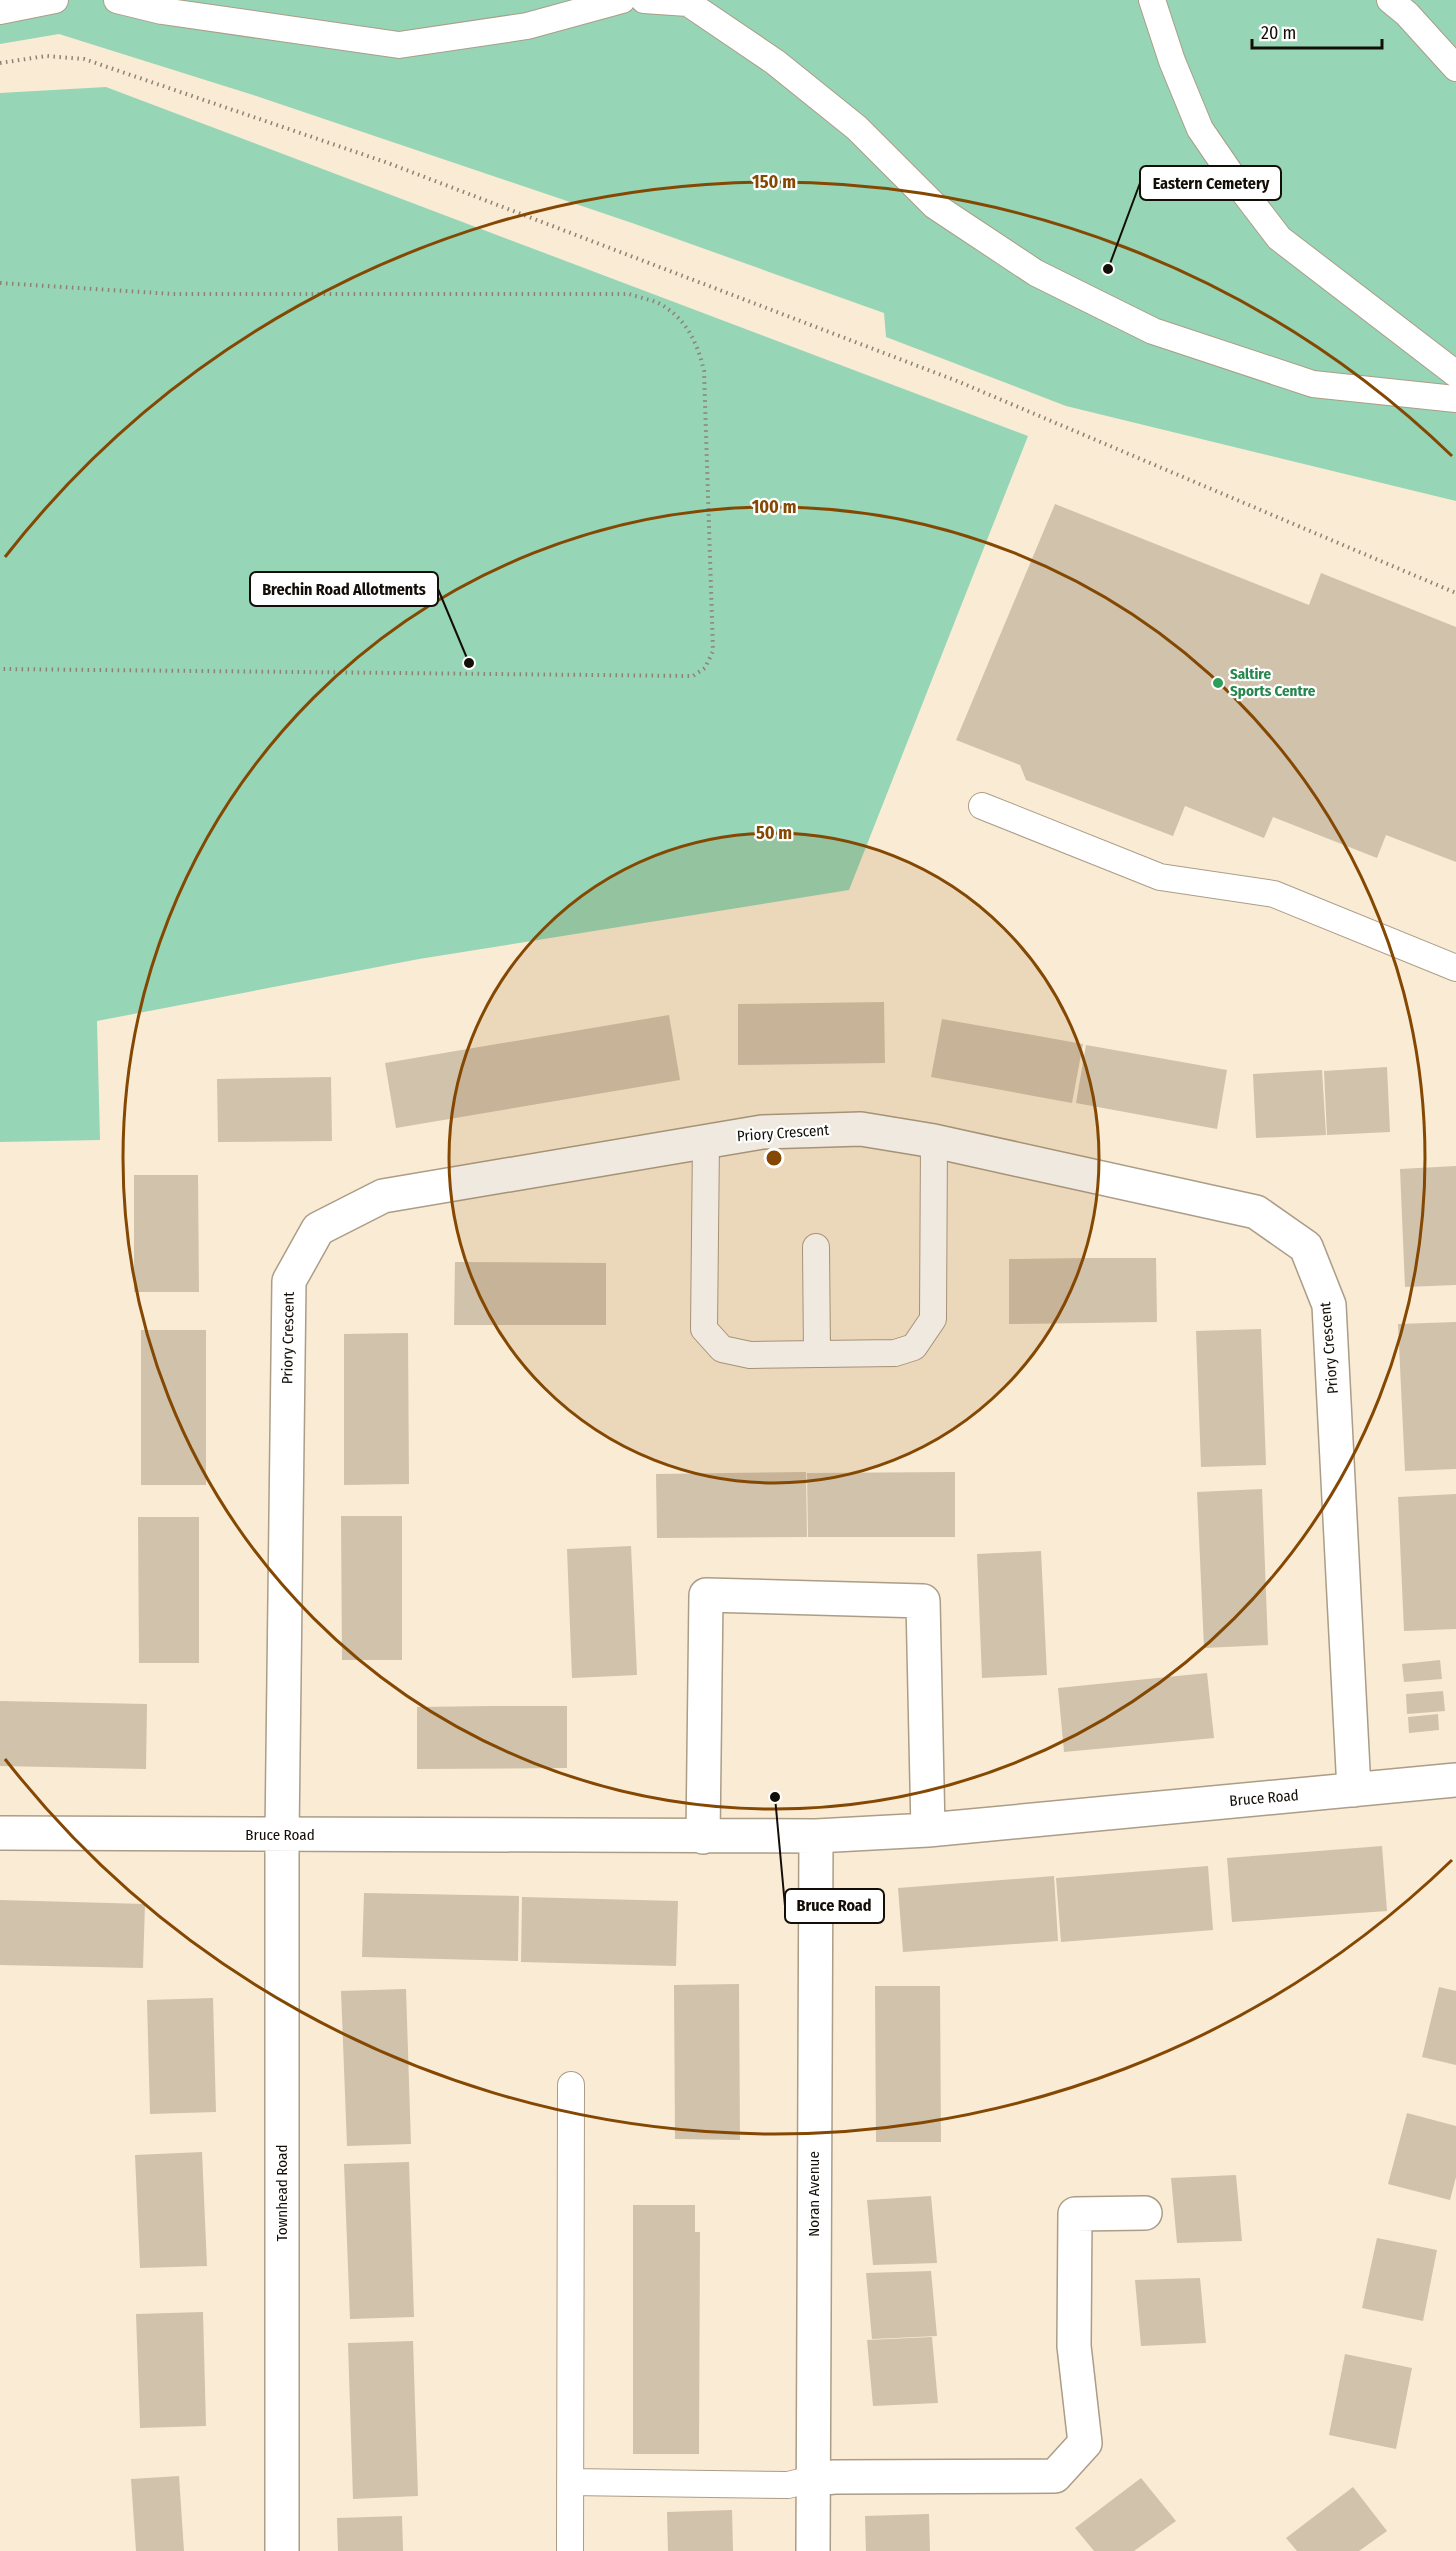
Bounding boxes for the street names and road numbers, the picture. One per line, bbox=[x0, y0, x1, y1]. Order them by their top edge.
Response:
street label: Priory Crescent bbox=[736, 1121, 830, 1145]
street label: Priory Crescent bbox=[278, 1292, 298, 1384]
street label: Priory Crescent bbox=[1316, 1301, 1342, 1395]
street label: Bruce Road bbox=[1229, 1786, 1299, 1810]
street label: Bruce Road bbox=[245, 1826, 315, 1844]
street label: Townhead Road bbox=[273, 2145, 291, 2241]
street label: Noran Avenue bbox=[805, 2151, 823, 2237]

